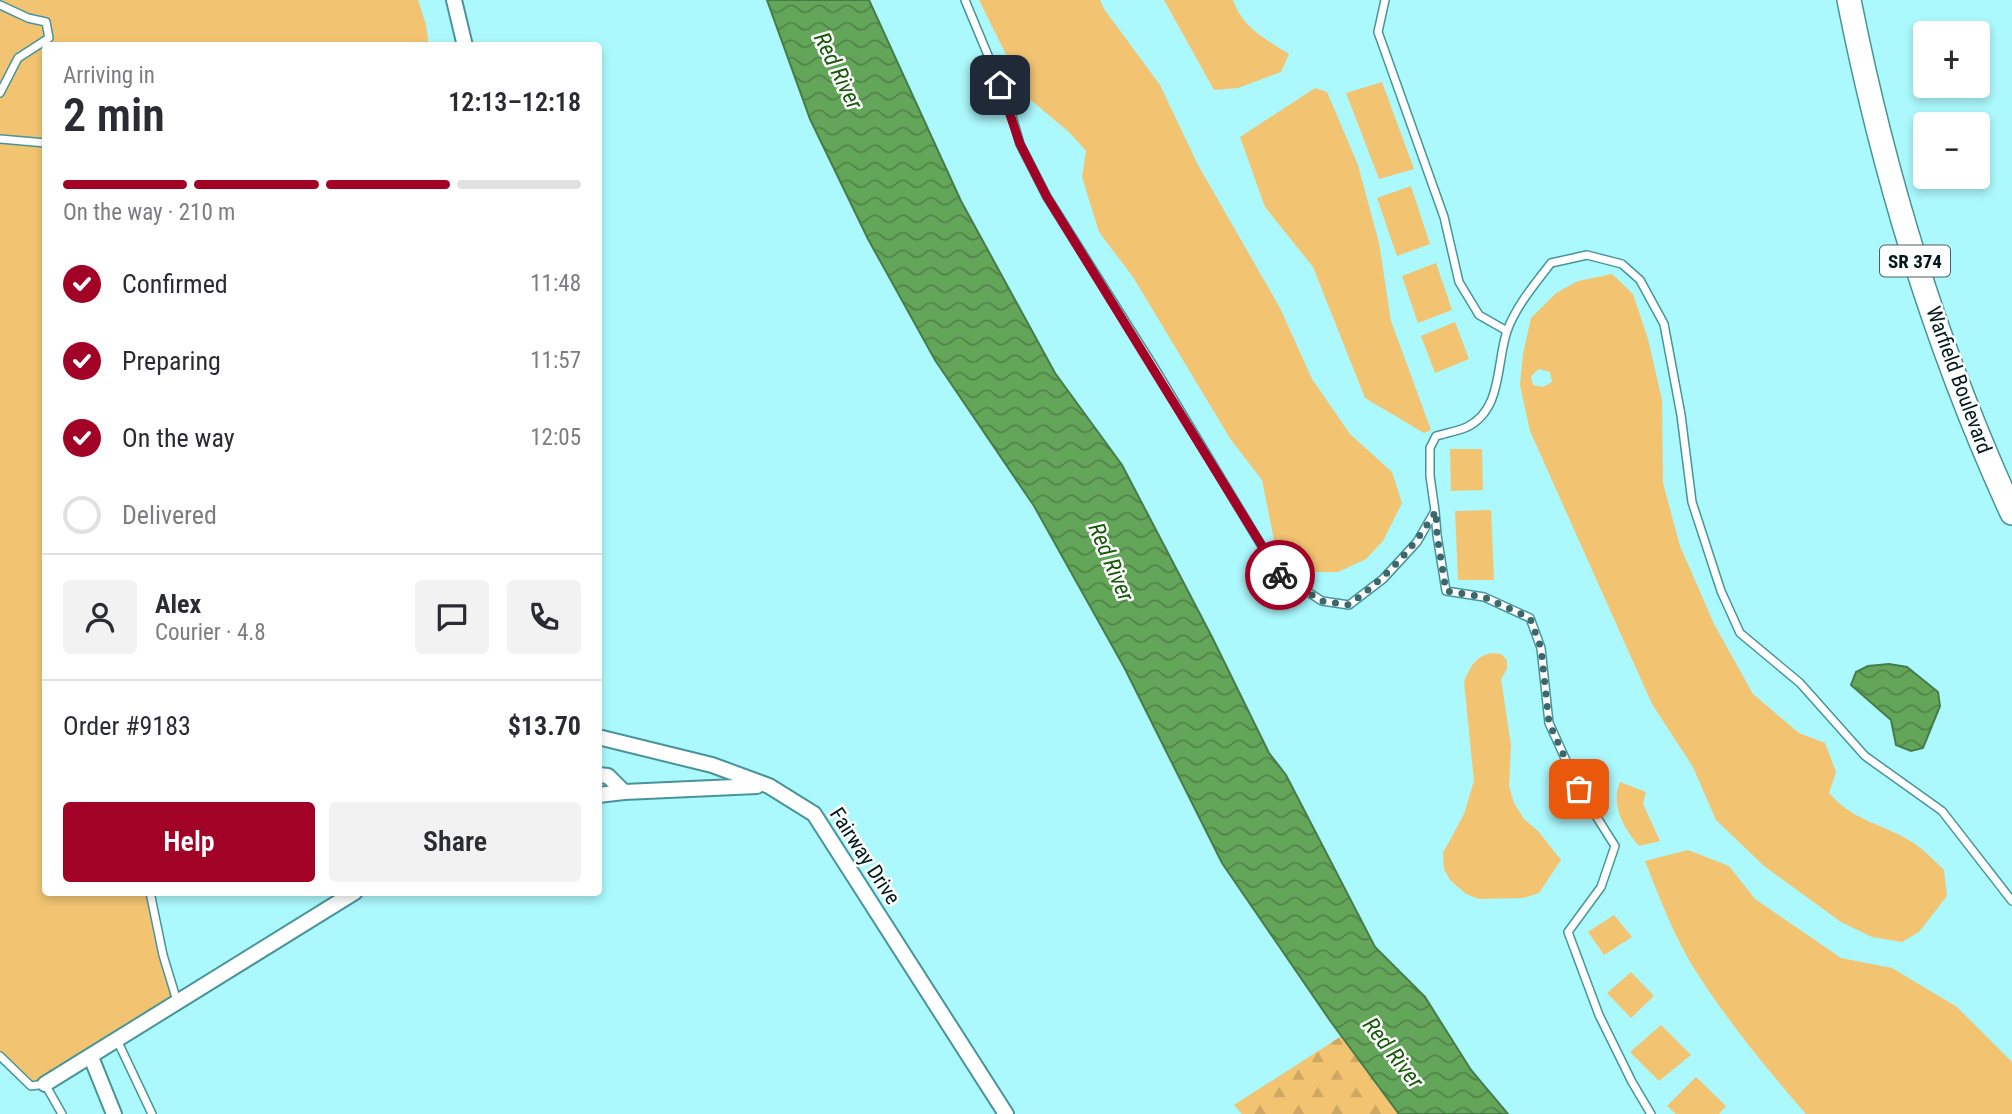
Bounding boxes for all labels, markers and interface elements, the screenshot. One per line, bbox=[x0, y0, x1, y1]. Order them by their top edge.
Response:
map controls bbox=[1913, 21, 1990, 189]
button: + bbox=[1913, 21, 1990, 98]
water label: Red River bbox=[808, 28, 869, 115]
pin bbox=[970, 55, 1030, 115]
text: Arriving in bbox=[63, 62, 155, 89]
icon: home bbox=[981, 66, 1019, 104]
text: 12:13–12:18 bbox=[448, 87, 581, 117]
text: 2 min bbox=[63, 88, 165, 142]
button: − bbox=[1913, 112, 1990, 189]
text: On the way · 210 m bbox=[63, 199, 235, 226]
road number: SR 374 bbox=[1880, 246, 1950, 276]
icon: check bbox=[63, 265, 101, 303]
text: Confirmed bbox=[122, 269, 228, 299]
text: 11:48 bbox=[530, 270, 581, 297]
street label: Warfield Boulevard bbox=[1921, 303, 1997, 457]
icon: check bbox=[63, 342, 101, 380]
text: Preparing bbox=[122, 346, 221, 376]
text: 11:57 bbox=[530, 347, 581, 374]
icon: check bbox=[63, 419, 101, 457]
text: On the way bbox=[122, 423, 235, 453]
text: 12:05 bbox=[530, 424, 581, 451]
text: Delivered bbox=[122, 500, 217, 530]
water label: Red River bbox=[1083, 519, 1140, 606]
courier bbox=[1245, 540, 1315, 610]
icon: bike bbox=[1261, 556, 1299, 594]
button: person bbox=[63, 580, 137, 654]
button: chat bbox=[415, 580, 489, 654]
button: phone bbox=[507, 580, 581, 654]
text: Alex bbox=[155, 589, 201, 619]
text: Courier · 4.8 bbox=[155, 619, 266, 646]
text: Order #9183 bbox=[63, 711, 191, 741]
text: $13.70 bbox=[508, 711, 581, 741]
pin bbox=[1549, 759, 1609, 819]
icon: bag bbox=[1560, 770, 1598, 808]
button: Help bbox=[63, 802, 315, 882]
button: Share bbox=[329, 802, 581, 882]
street label: Fairway Drive bbox=[825, 803, 905, 909]
water label: Red River bbox=[1357, 1012, 1430, 1095]

